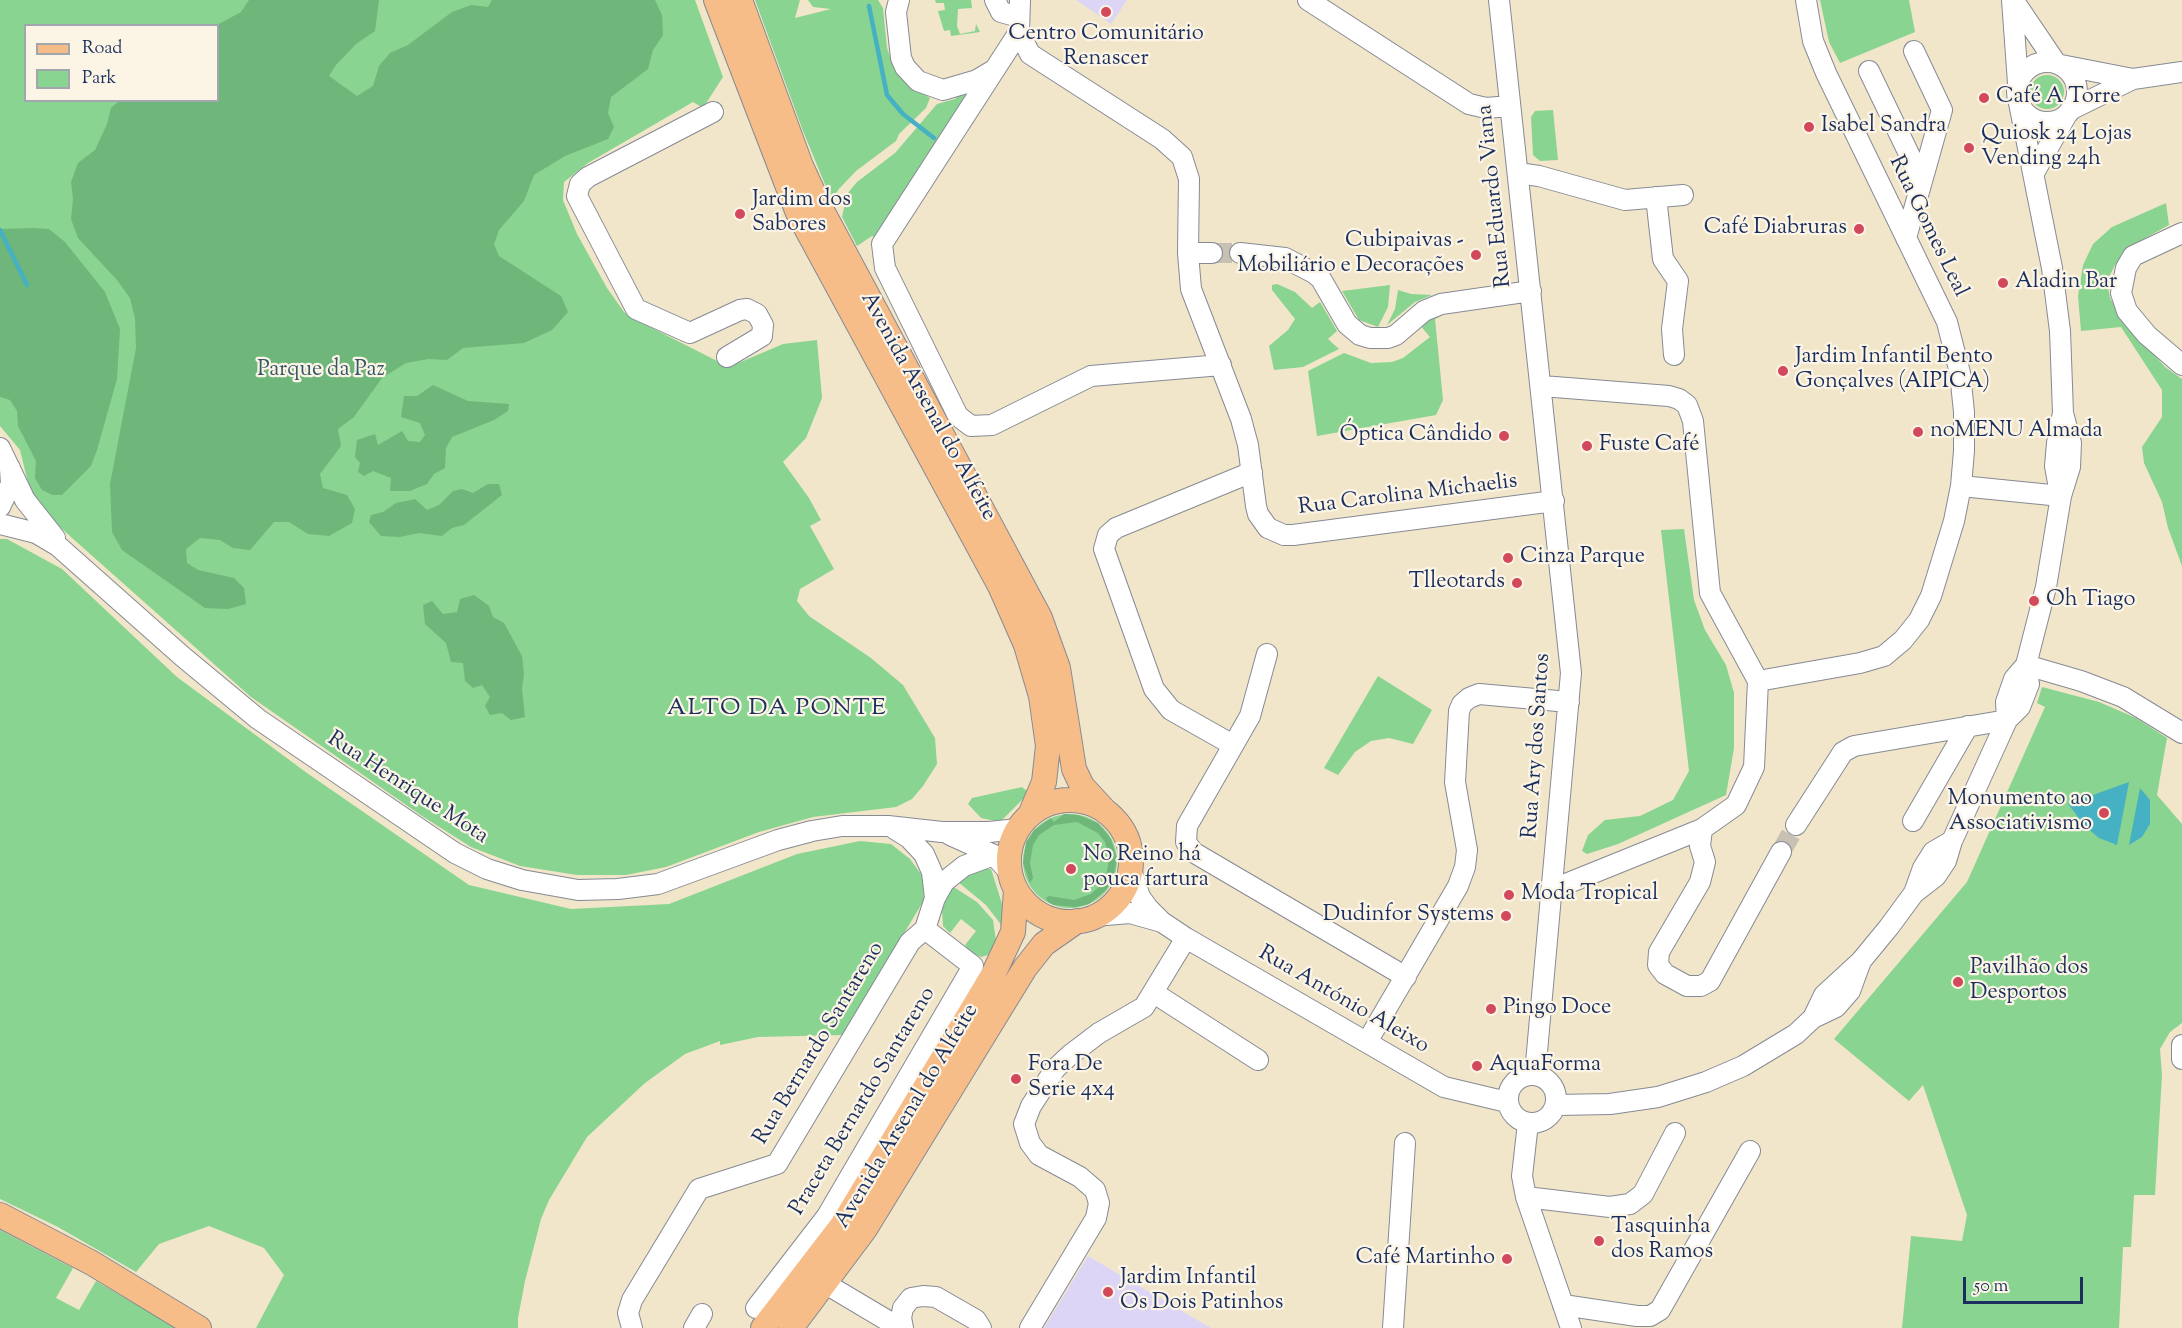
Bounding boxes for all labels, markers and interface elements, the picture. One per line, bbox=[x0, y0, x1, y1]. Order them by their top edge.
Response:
marker: Centro Comunitário Renascer bbox=[1099, 5, 1113, 19]
place label: Centro Comunitário Renascer bbox=[1008, 22, 1204, 74]
legend bbox=[24, 24, 219, 102]
text: Road bbox=[82, 36, 122, 62]
text: Park bbox=[82, 66, 116, 92]
place label: Café A Torre bbox=[1996, 85, 2121, 111]
marker: Café A Torre bbox=[1977, 91, 1991, 105]
street label: Rua Eduardo Viana bbox=[1473, 103, 1519, 289]
place label: Isabel Sandra bbox=[1821, 114, 1946, 140]
marker: Isabel Sandra bbox=[1802, 120, 1816, 134]
place label: Quiosk 24 Lojas Vending 24h bbox=[1981, 122, 2132, 174]
marker: Quiosk 24 Lojas Vending 24h bbox=[1962, 141, 1976, 155]
street label: Rua Gomes Leal bbox=[1881, 152, 1973, 302]
place label: Jardim dos Sabores bbox=[752, 188, 851, 240]
marker: Jardim dos Sabores bbox=[733, 207, 747, 221]
place label: Café Diabruras bbox=[1704, 216, 1847, 242]
marker: Café Diabruras bbox=[1852, 222, 1866, 236]
place label: Cubipaivas - Mobiliário e Decorações bbox=[1237, 229, 1464, 280]
marker: Cubipaivas - Mobiliário e Decorações bbox=[1469, 248, 1483, 262]
place label: Aladin Bar bbox=[2015, 270, 2117, 296]
marker: Aladin Bar bbox=[1996, 276, 2010, 290]
street label: Avenida Arsenal do Alfeite bbox=[853, 288, 1001, 526]
place label: Jardim Infantil Bento Gonçalves (AIPICA) bbox=[1795, 345, 1993, 396]
park label: Parque da Paz bbox=[257, 358, 385, 384]
marker: Jardim Infantil Bento Gonçalves (AIPICA) bbox=[1776, 364, 1790, 378]
place label: noMENU Almada bbox=[1930, 419, 2103, 445]
place label: Óptica Cândido bbox=[1340, 423, 1492, 449]
marker: noMENU Almada bbox=[1911, 425, 1925, 439]
marker: Óptica Cândido bbox=[1497, 429, 1511, 443]
place label: Fuste Café bbox=[1599, 433, 1700, 459]
marker: Fuste Café bbox=[1580, 439, 1594, 453]
street label: Rua Carolina Michaelis bbox=[1297, 469, 1519, 523]
place label: Cinza Parque bbox=[1520, 545, 1645, 571]
marker: Cinza Parque bbox=[1501, 551, 1515, 565]
place label: Tlleotards bbox=[1409, 570, 1505, 596]
marker: Tlleotards bbox=[1510, 576, 1524, 590]
place label: Oh Tiago bbox=[2046, 588, 2135, 614]
marker: Oh Tiago bbox=[2027, 594, 2041, 608]
street label: Rua Ary dos Santos bbox=[1518, 652, 1558, 840]
district label: ALTO DA PONTE bbox=[667, 696, 887, 724]
street label: Rua Henrique Mota bbox=[322, 727, 492, 851]
place label: Monumento ao Associativismo bbox=[1948, 787, 2092, 838]
marker: Monumento ao Associativismo bbox=[2097, 806, 2111, 820]
place label: No Reino há pouca fartura bbox=[1083, 843, 1209, 894]
marker: No Reino há pouca fartura bbox=[1064, 862, 1078, 876]
place label: Moda Tropical bbox=[1521, 882, 1658, 908]
marker: Moda Tropical bbox=[1502, 888, 1516, 902]
place label: Dudinfor Systems bbox=[1323, 903, 1494, 929]
marker: Dudinfor Systems bbox=[1499, 909, 1513, 923]
street label: Rua Bernardo Santareno bbox=[749, 938, 891, 1150]
street label: Rua António Aleixo bbox=[1253, 941, 1433, 1061]
place label: Pavilhão dos Desportos bbox=[1970, 956, 2088, 1008]
marker: Pavilhão dos Desportos bbox=[1951, 975, 1965, 989]
street label: Praceta Bernardo Santareno bbox=[785, 983, 943, 1221]
place label: Pingo Doce bbox=[1503, 996, 1611, 1022]
street label: Avenida Arsenal do Alfeite bbox=[831, 1000, 985, 1234]
marker: Pingo Doce bbox=[1484, 1002, 1498, 1016]
place label: Fora De Serie 4x4 bbox=[1028, 1053, 1115, 1104]
place label: AquaForma bbox=[1489, 1053, 1601, 1079]
marker: AquaForma bbox=[1470, 1059, 1484, 1073]
marker: Fora De Serie 4x4 bbox=[1009, 1072, 1023, 1086]
place label: Tasquinha dos Ramos bbox=[1611, 1215, 1713, 1266]
marker: Tasquinha dos Ramos bbox=[1592, 1234, 1606, 1248]
place label: Café Martinho bbox=[1356, 1246, 1495, 1272]
marker: Café Martinho bbox=[1500, 1252, 1514, 1266]
scale bar bbox=[1966, 1265, 2086, 1303]
place label: Jardim Infantil Os Dois Patinhos bbox=[1120, 1266, 1283, 1318]
text: 50 m bbox=[1974, 1274, 2008, 1300]
marker: Jardim Infantil Os Dois Patinhos bbox=[1101, 1285, 1115, 1299]

